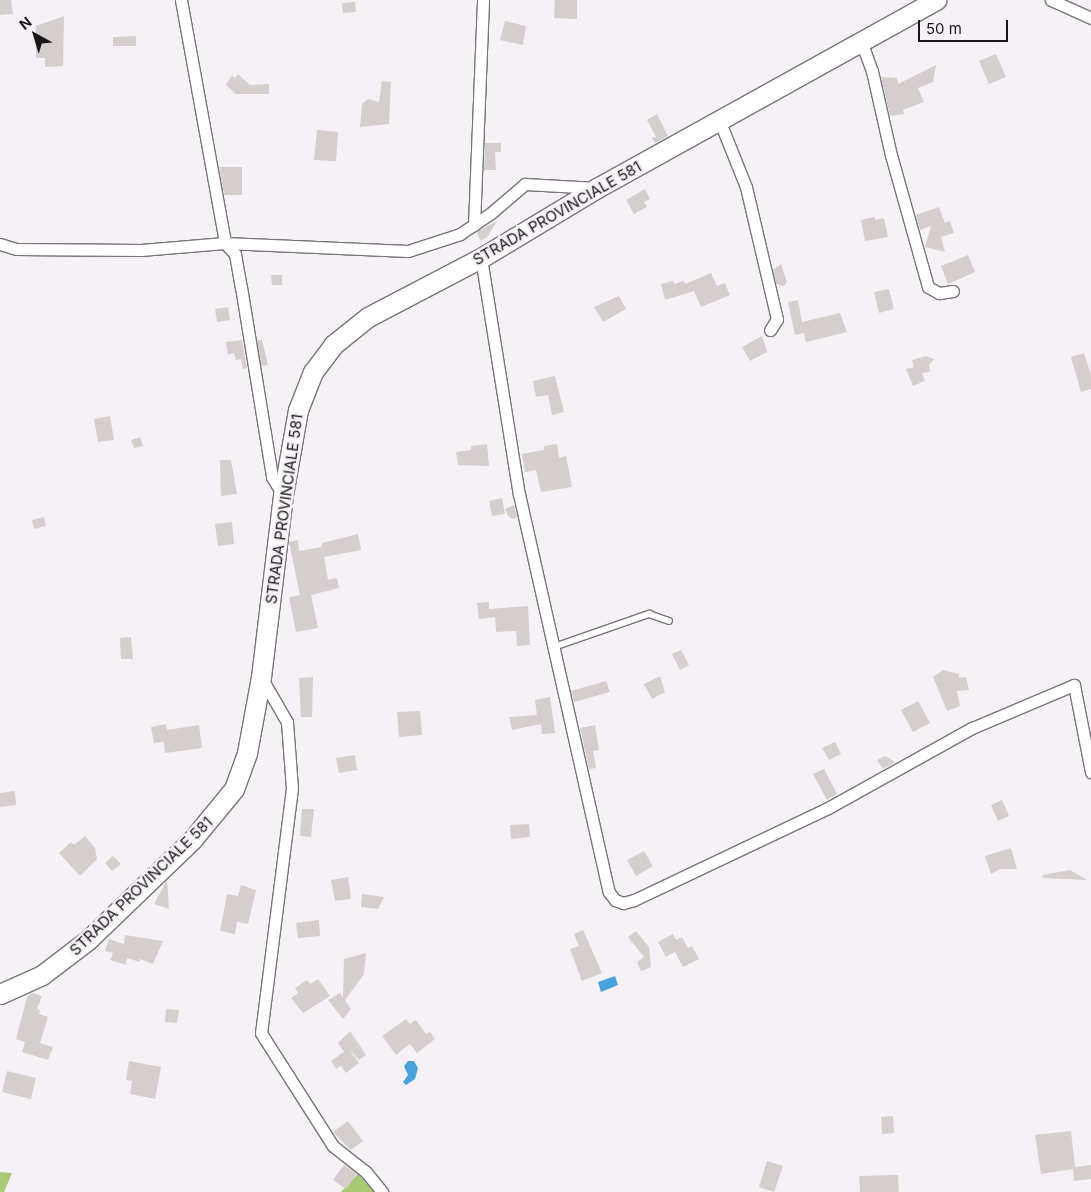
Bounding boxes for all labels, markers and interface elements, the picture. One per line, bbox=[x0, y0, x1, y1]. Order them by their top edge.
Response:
north arrow bbox=[10, 10, 60, 60]
scale bar bbox=[921, 10, 1011, 42]
text: N bbox=[16, 13, 35, 33]
text: 50 m bbox=[926, 19, 962, 38]
street label: STRADA PROVINCIALE 581 bbox=[470, 157, 644, 269]
street label: STRADA PROVINCIALE 581 bbox=[262, 413, 306, 605]
street label: STRADA PROVINCIALE 581 bbox=[66, 813, 216, 959]

